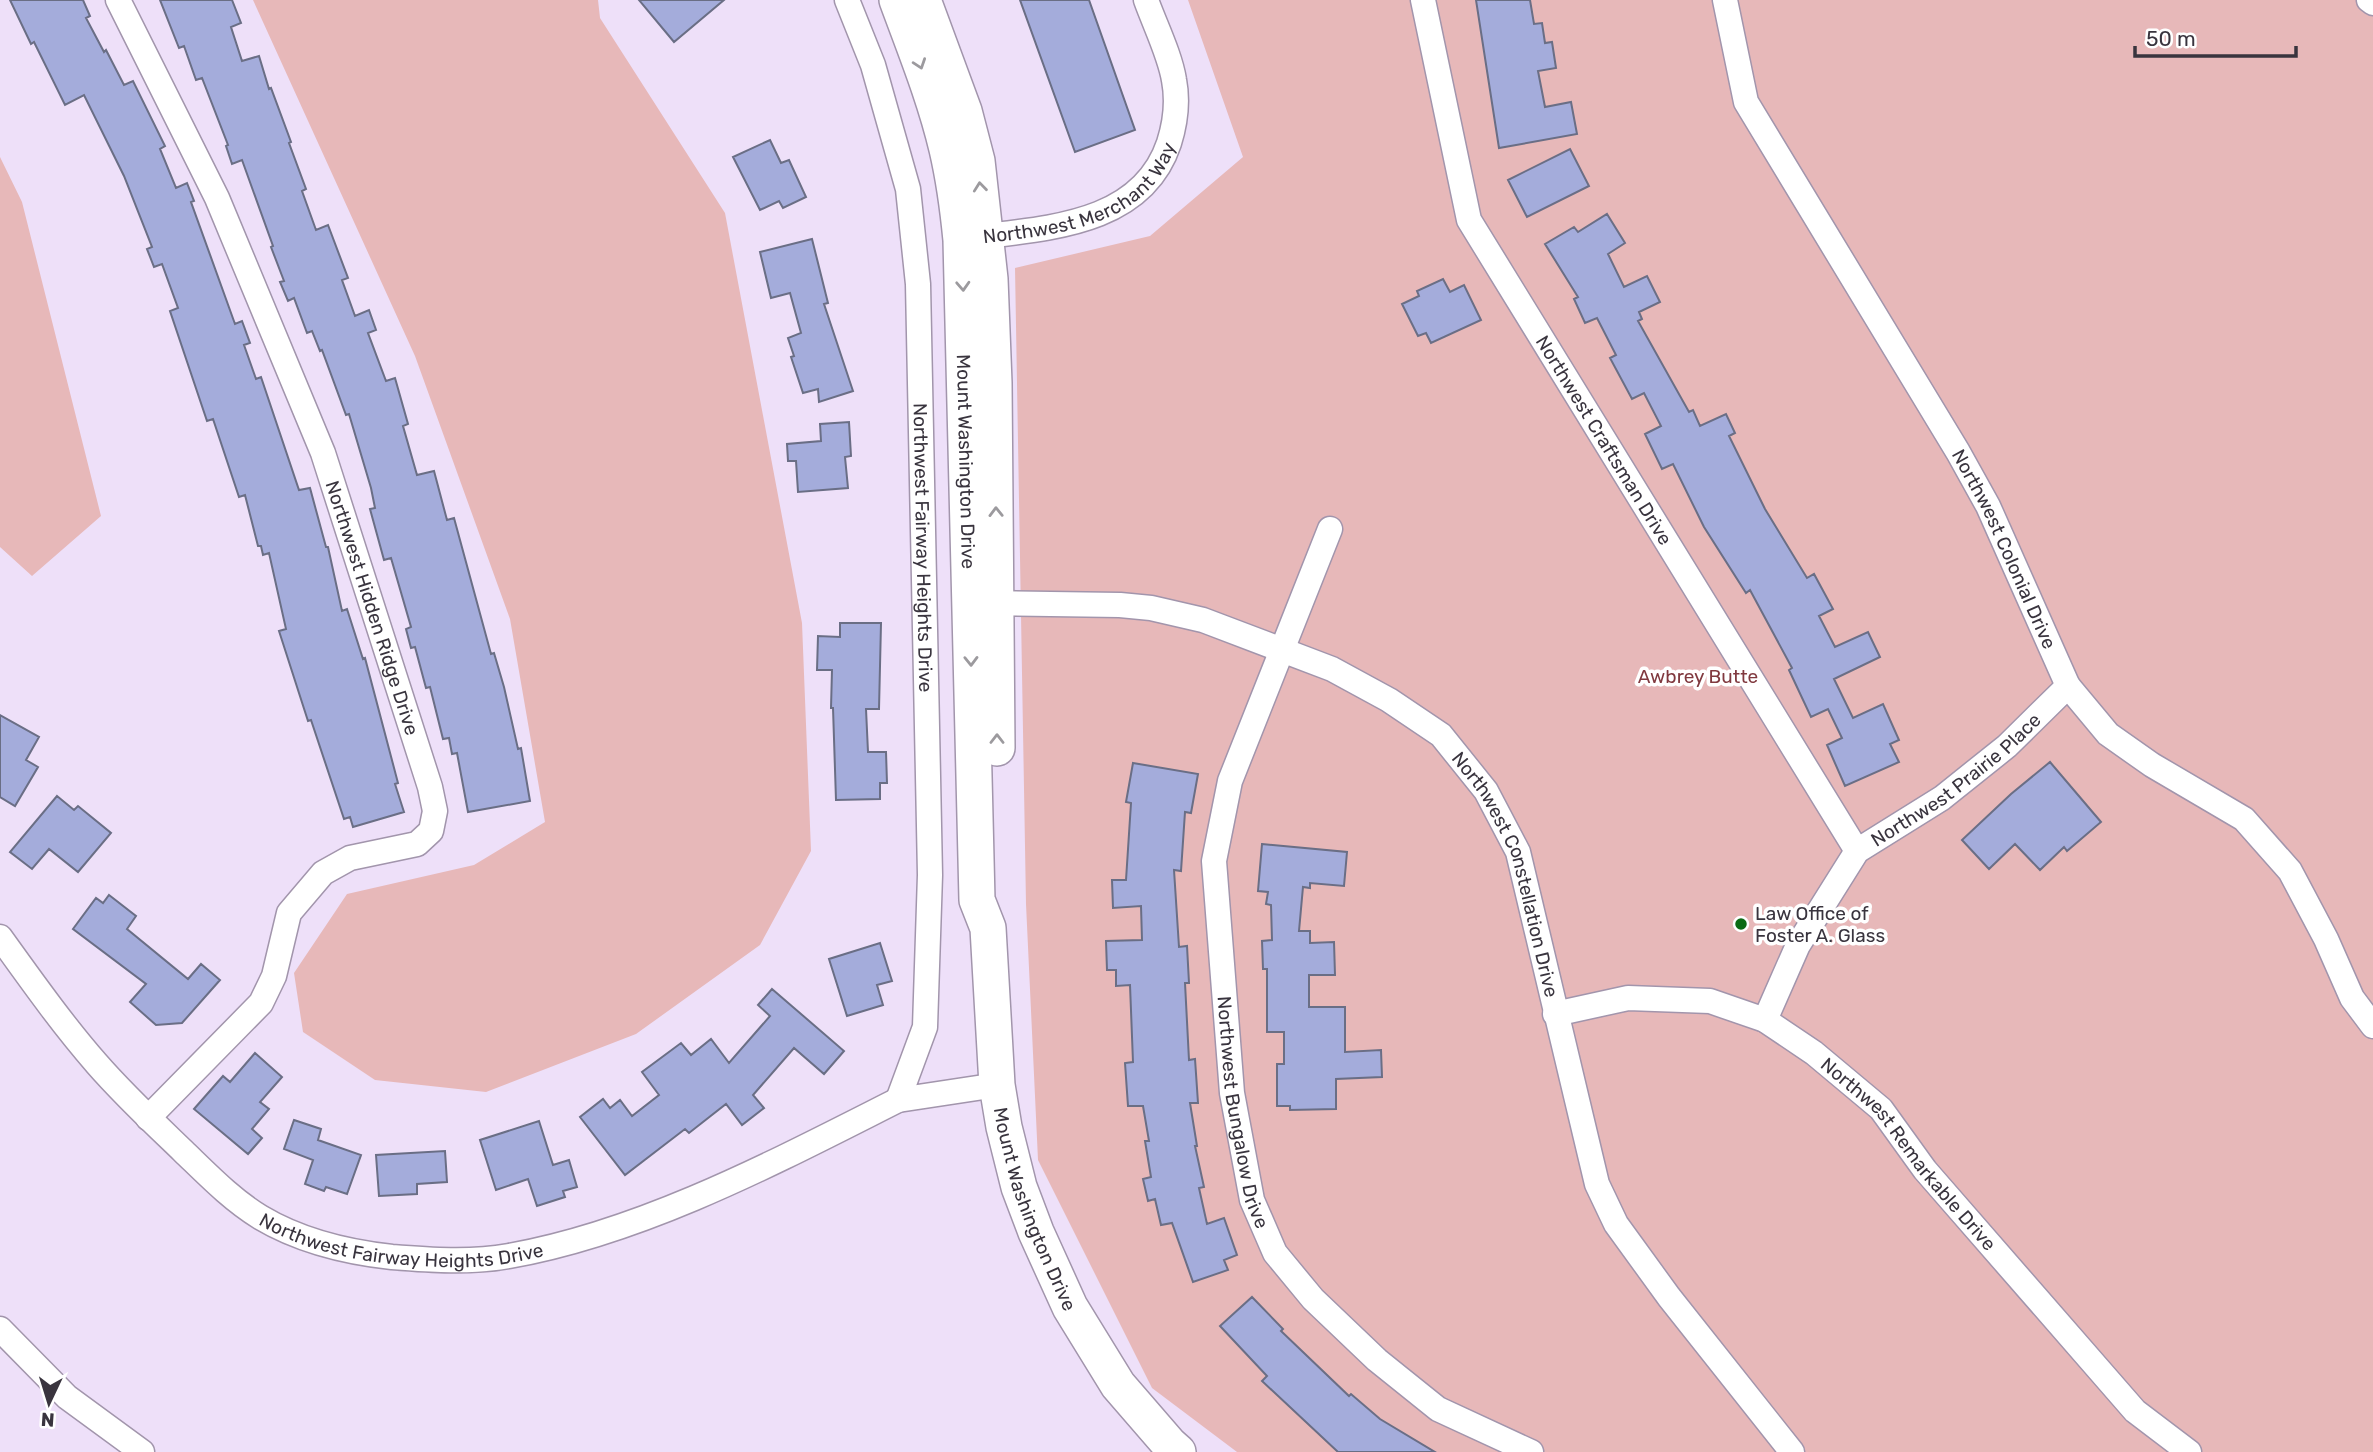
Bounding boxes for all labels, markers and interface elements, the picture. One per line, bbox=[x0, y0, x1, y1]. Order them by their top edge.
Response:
scale bar bbox=[2135, 14, 2296, 58]
text: 50 m bbox=[2146, 26, 2196, 51]
one-way arrow bbox=[912, 58, 926, 70]
street label: Northwest Merchant Way bbox=[981, 139, 1180, 248]
one-way arrow bbox=[972, 181, 987, 192]
one-way arrow bbox=[956, 281, 971, 292]
street label: Northwest Craftsman Drive bbox=[1531, 331, 1677, 549]
street label: Mount Washington Drive bbox=[952, 354, 980, 569]
street label: Northwest Fairway Heights Drive bbox=[909, 403, 938, 693]
street label: Northwest Colonial Drive bbox=[1947, 445, 2062, 652]
street label: Northwest Hidden Ridge Drive bbox=[321, 478, 424, 738]
one-way arrow bbox=[988, 506, 1003, 517]
one-way arrow bbox=[963, 656, 979, 666]
park label: Awbrey Butte bbox=[1638, 665, 1758, 688]
street label: Northwest Prairie Place bbox=[1866, 708, 2045, 851]
one-way arrow bbox=[989, 733, 1005, 744]
street label: Northwest Constellation Drive bbox=[1447, 747, 1564, 999]
place label: Law Office of Foster A. Glass bbox=[1755, 902, 1885, 947]
marker: Law Office of Foster A. Glass bbox=[1733, 916, 1749, 932]
street label: Northwest Bungalow Drive bbox=[1213, 995, 1274, 1232]
street label: Northwest Remarkable Drive bbox=[1816, 1052, 2001, 1255]
street label: Mount Washington Drive bbox=[989, 1105, 1082, 1314]
street label: Northwest Fairway Heights Drive bbox=[256, 1208, 545, 1272]
north arrow bbox=[14, 1368, 84, 1438]
text: N bbox=[40, 1408, 55, 1431]

